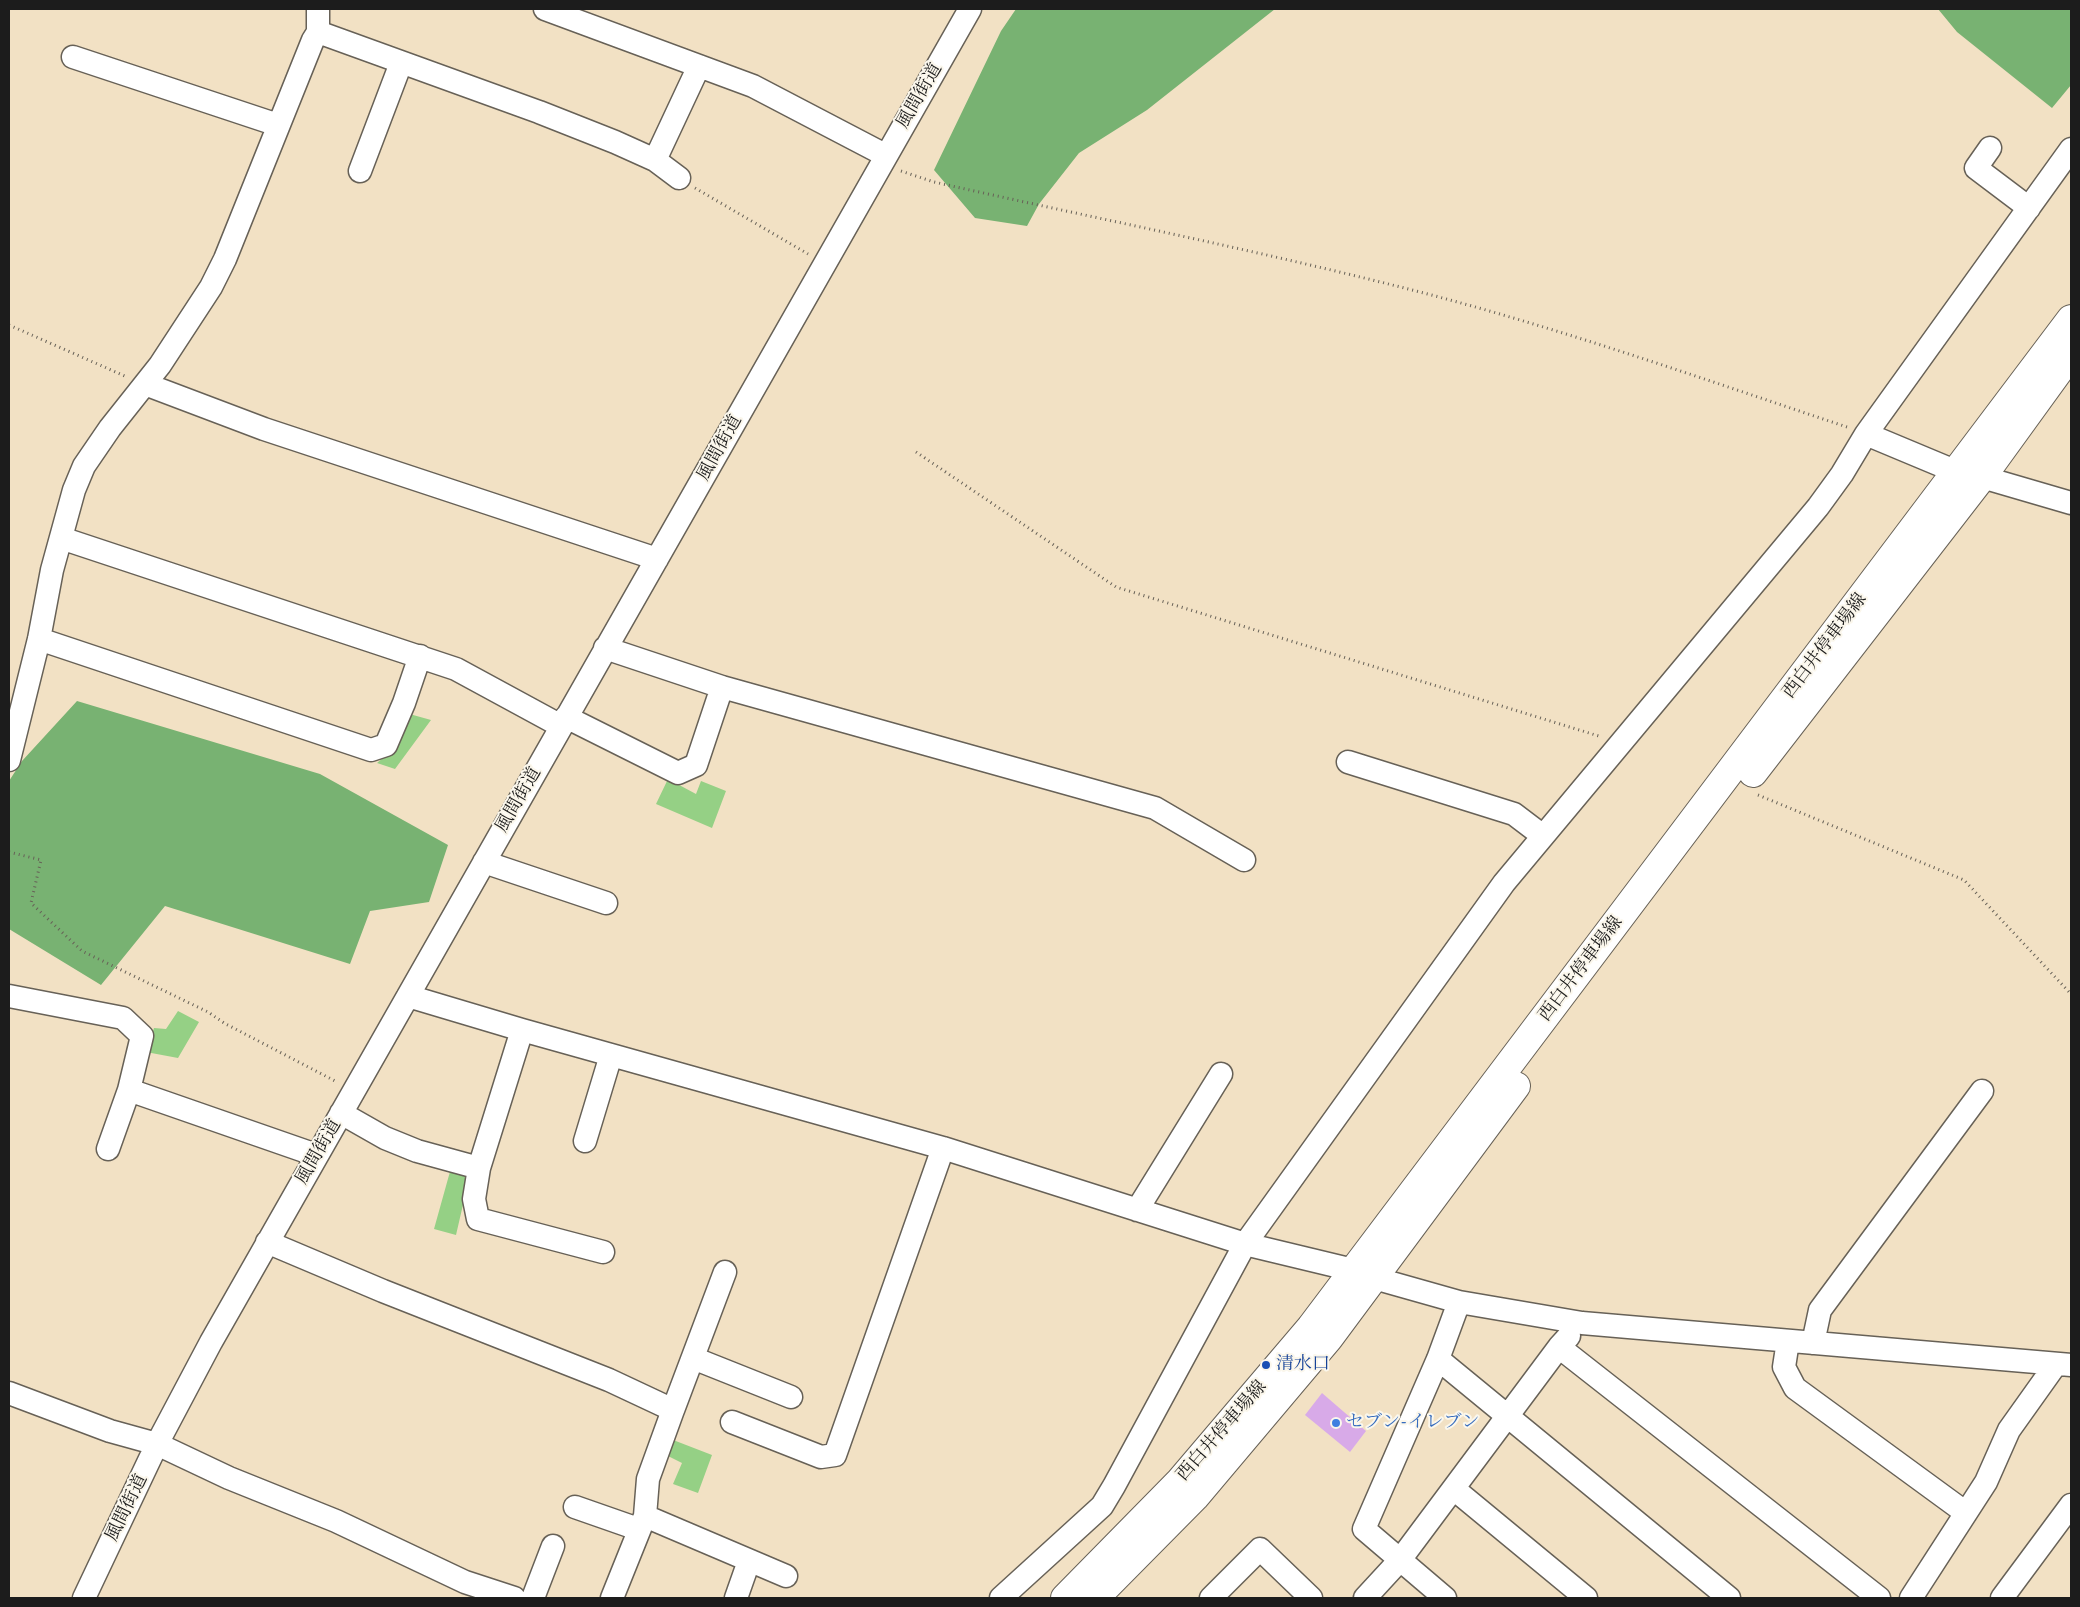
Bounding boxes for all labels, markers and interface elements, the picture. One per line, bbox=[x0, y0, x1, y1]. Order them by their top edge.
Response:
street label: 風間街道 bbox=[893, 59, 947, 133]
street label: 風間街道 bbox=[693, 411, 747, 485]
street label: 西白井停車場線 bbox=[1778, 589, 1872, 703]
street label: 風間街道 bbox=[492, 763, 546, 837]
street label: 西白井停車場線 bbox=[1534, 912, 1628, 1026]
street label: 風間街道 bbox=[292, 1115, 346, 1189]
place label: 清水口 bbox=[1276, 1354, 1330, 1376]
marker: 清水口 bbox=[1260, 1359, 1272, 1371]
street label: 西白井停車場線 bbox=[1173, 1376, 1271, 1486]
place label: セブン-イレブン bbox=[1346, 1412, 1479, 1434]
marker: セブン-イレブン bbox=[1330, 1417, 1342, 1429]
street label: 風間街道 bbox=[102, 1471, 152, 1545]

